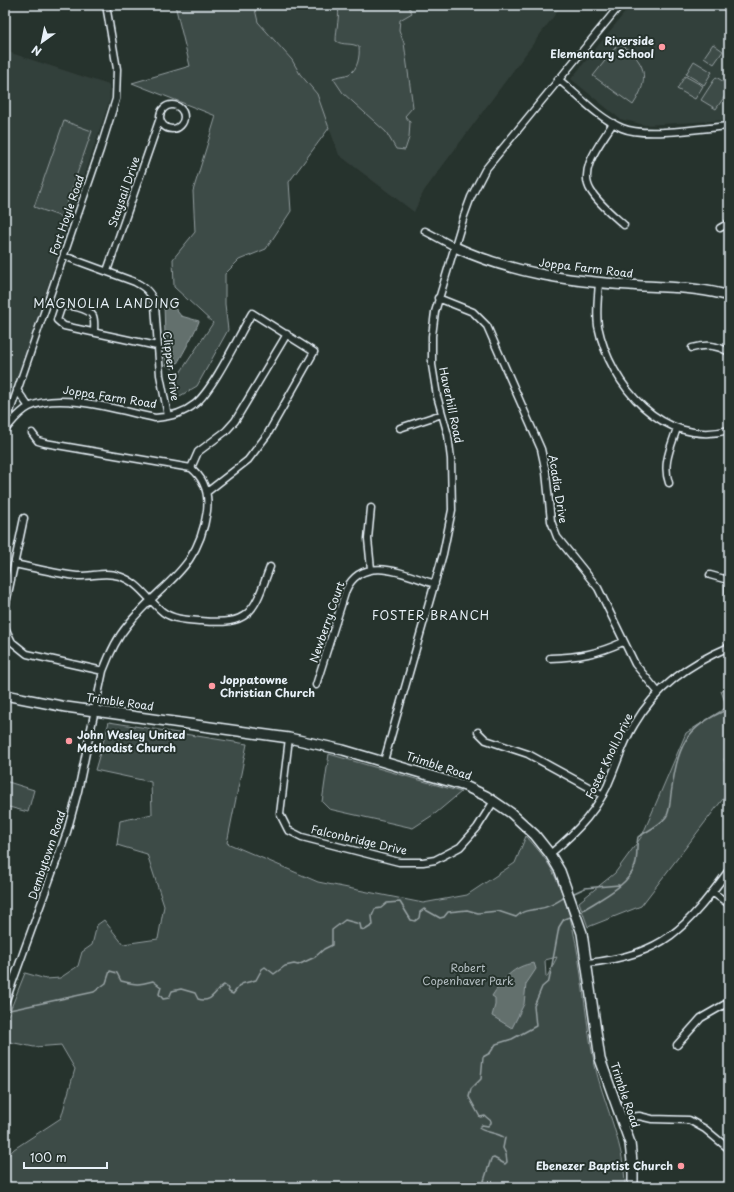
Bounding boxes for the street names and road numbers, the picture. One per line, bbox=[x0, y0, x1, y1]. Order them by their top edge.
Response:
street label: Staysail Drive bbox=[103, 154, 144, 230]
street label: Fort Hoyle Road bbox=[45, 172, 88, 257]
street label: Joppa Farm Road bbox=[538, 253, 634, 282]
street label: Clipper Drive bbox=[159, 330, 184, 402]
street label: Haverhill Road bbox=[435, 365, 468, 445]
street label: Joppa Farm Road bbox=[62, 381, 158, 412]
street label: Acadia Drive bbox=[545, 453, 572, 525]
street label: Newberry Court bbox=[305, 578, 349, 665]
street label: Trimble Road bbox=[85, 688, 155, 715]
street label: Foster Knoll Drive bbox=[580, 710, 637, 801]
street label: Trimble Road bbox=[404, 747, 474, 784]
street label: Dembytown Road bbox=[23, 808, 70, 902]
street label: Falconbridge Drive bbox=[309, 820, 409, 859]
street label: Trimble Road bbox=[606, 1060, 645, 1130]

